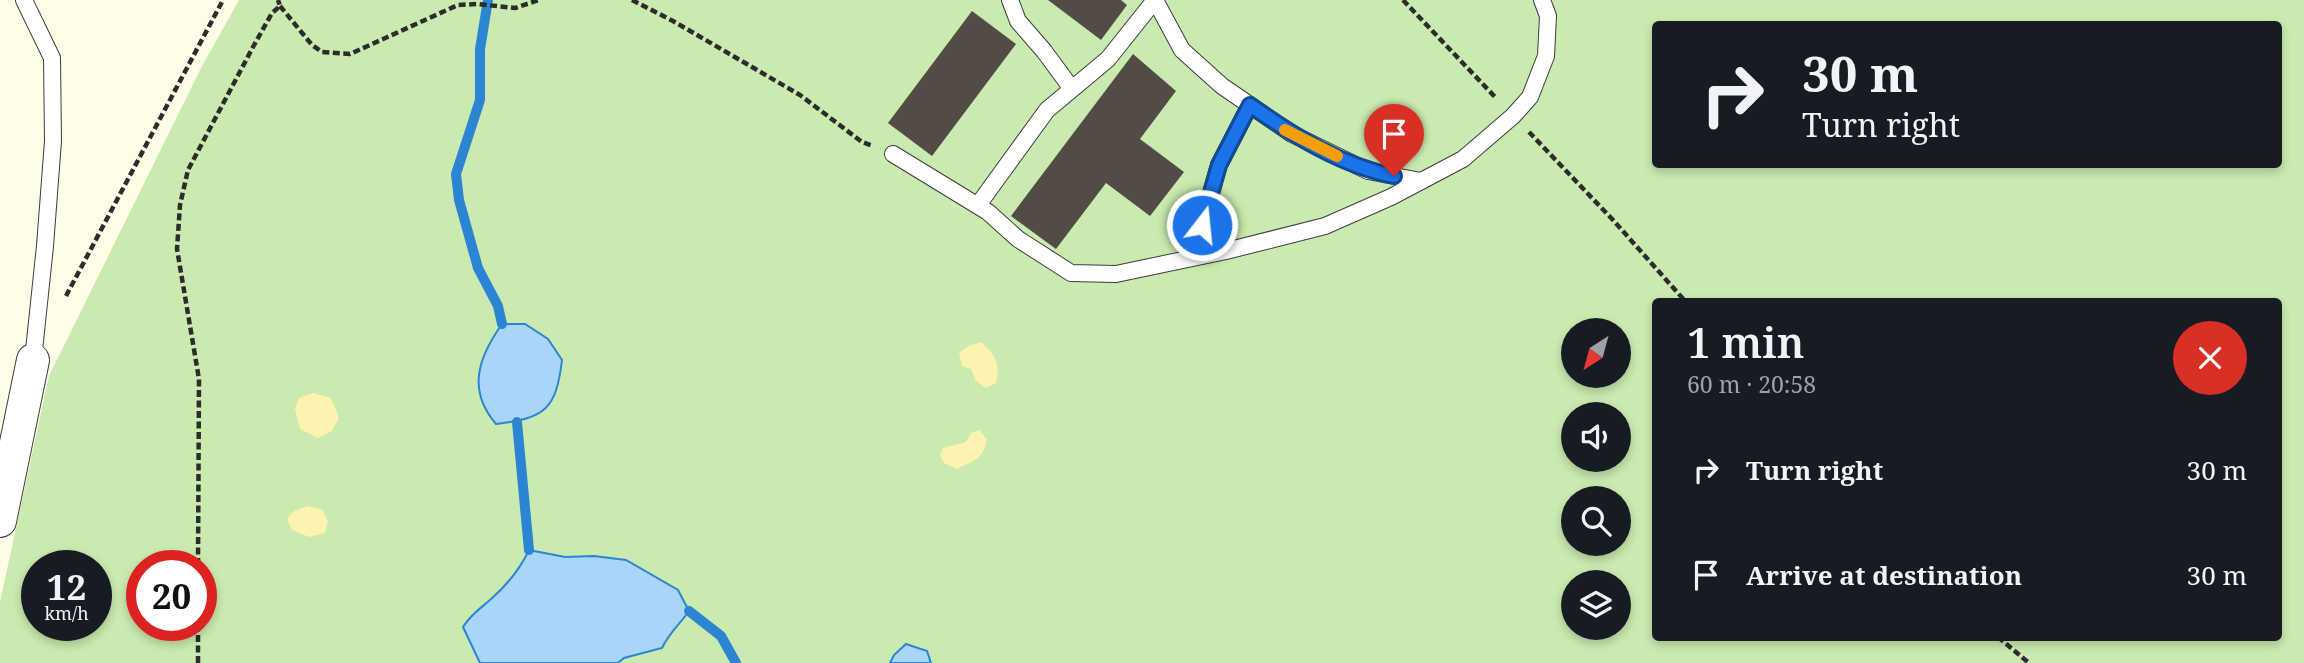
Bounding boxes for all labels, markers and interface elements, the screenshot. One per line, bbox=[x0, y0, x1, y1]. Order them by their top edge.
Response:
text: 30 m bbox=[1802, 40, 1918, 106]
icon: right bbox=[1687, 49, 1778, 140]
text: Turn right bbox=[1802, 103, 1960, 146]
pin bbox=[1364, 104, 1424, 176]
icon: arrive bbox=[1375, 115, 1413, 153]
position arrow bbox=[1165, 188, 1239, 262]
text: 1 min bbox=[1687, 313, 1804, 370]
north arrow bbox=[1561, 318, 1631, 388]
map controls bbox=[1561, 318, 1631, 640]
button: close bbox=[2173, 321, 2247, 395]
text: 60 m · 20:58 bbox=[1687, 368, 1816, 400]
button: sound bbox=[1561, 402, 1631, 472]
icon: right bbox=[1687, 451, 1725, 489]
text: Turn right bbox=[1746, 452, 1883, 488]
text: 30 m bbox=[2187, 452, 2247, 488]
button: search bbox=[1561, 486, 1631, 556]
speed limit sign: 20 bbox=[126, 550, 217, 641]
icon: arrive bbox=[1687, 556, 1725, 594]
text: Arrive at destination bbox=[1746, 557, 2022, 593]
text: 30 m bbox=[2187, 557, 2247, 593]
text: 12 bbox=[47, 563, 86, 610]
button: layers bbox=[1561, 570, 1631, 640]
text: km/h bbox=[44, 601, 89, 625]

